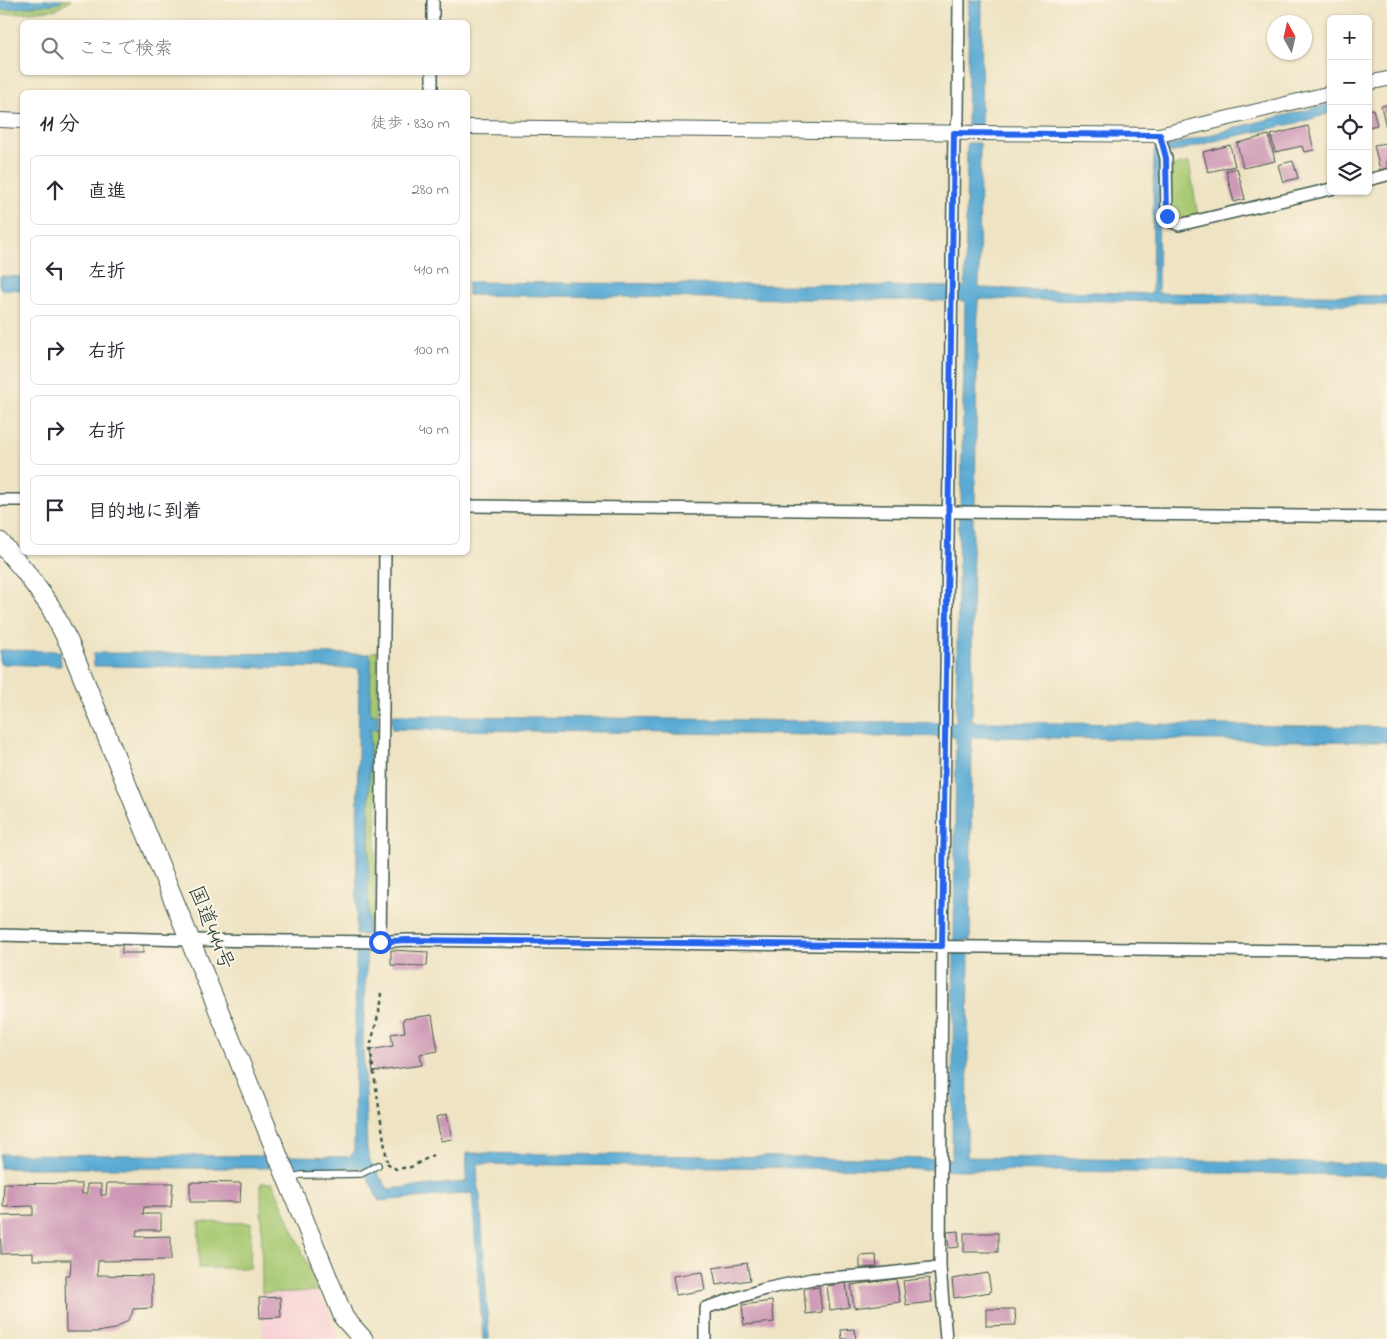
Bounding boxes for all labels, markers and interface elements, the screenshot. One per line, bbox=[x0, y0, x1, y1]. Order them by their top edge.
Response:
north arrow bbox=[1267, 15, 1312, 60]
map controls bbox=[1327, 15, 1372, 195]
button: + bbox=[1327, 15, 1372, 60]
search box bbox=[20, 20, 470, 75]
icon: search bbox=[38, 34, 66, 62]
text: ここで検索 bbox=[78, 36, 173, 63]
button: − bbox=[1327, 60, 1372, 105]
button: locate bbox=[1327, 105, 1372, 150]
text: 11 分 bbox=[40, 110, 80, 140]
text: 徒歩 · 830 m bbox=[371, 112, 450, 136]
button: layers bbox=[1327, 150, 1372, 195]
icon: ahead bbox=[41, 176, 69, 204]
text: 280 m bbox=[412, 178, 449, 202]
text: 直進 bbox=[88, 179, 126, 206]
route end bbox=[1156, 205, 1179, 228]
icon: left bbox=[41, 256, 69, 284]
text: 410 m bbox=[414, 258, 449, 282]
text: 左折 bbox=[88, 259, 126, 286]
icon: right bbox=[41, 336, 69, 364]
text: 100 m bbox=[414, 338, 449, 362]
text: 右折 bbox=[88, 339, 126, 366]
icon: right bbox=[41, 416, 69, 444]
text: 40 m bbox=[419, 418, 449, 442]
text: 右折 bbox=[88, 419, 126, 446]
icon: arrive bbox=[41, 496, 69, 524]
text: 目的地に到着 bbox=[88, 499, 202, 526]
street label: 国道444号 bbox=[179, 881, 241, 975]
route start bbox=[369, 931, 392, 954]

